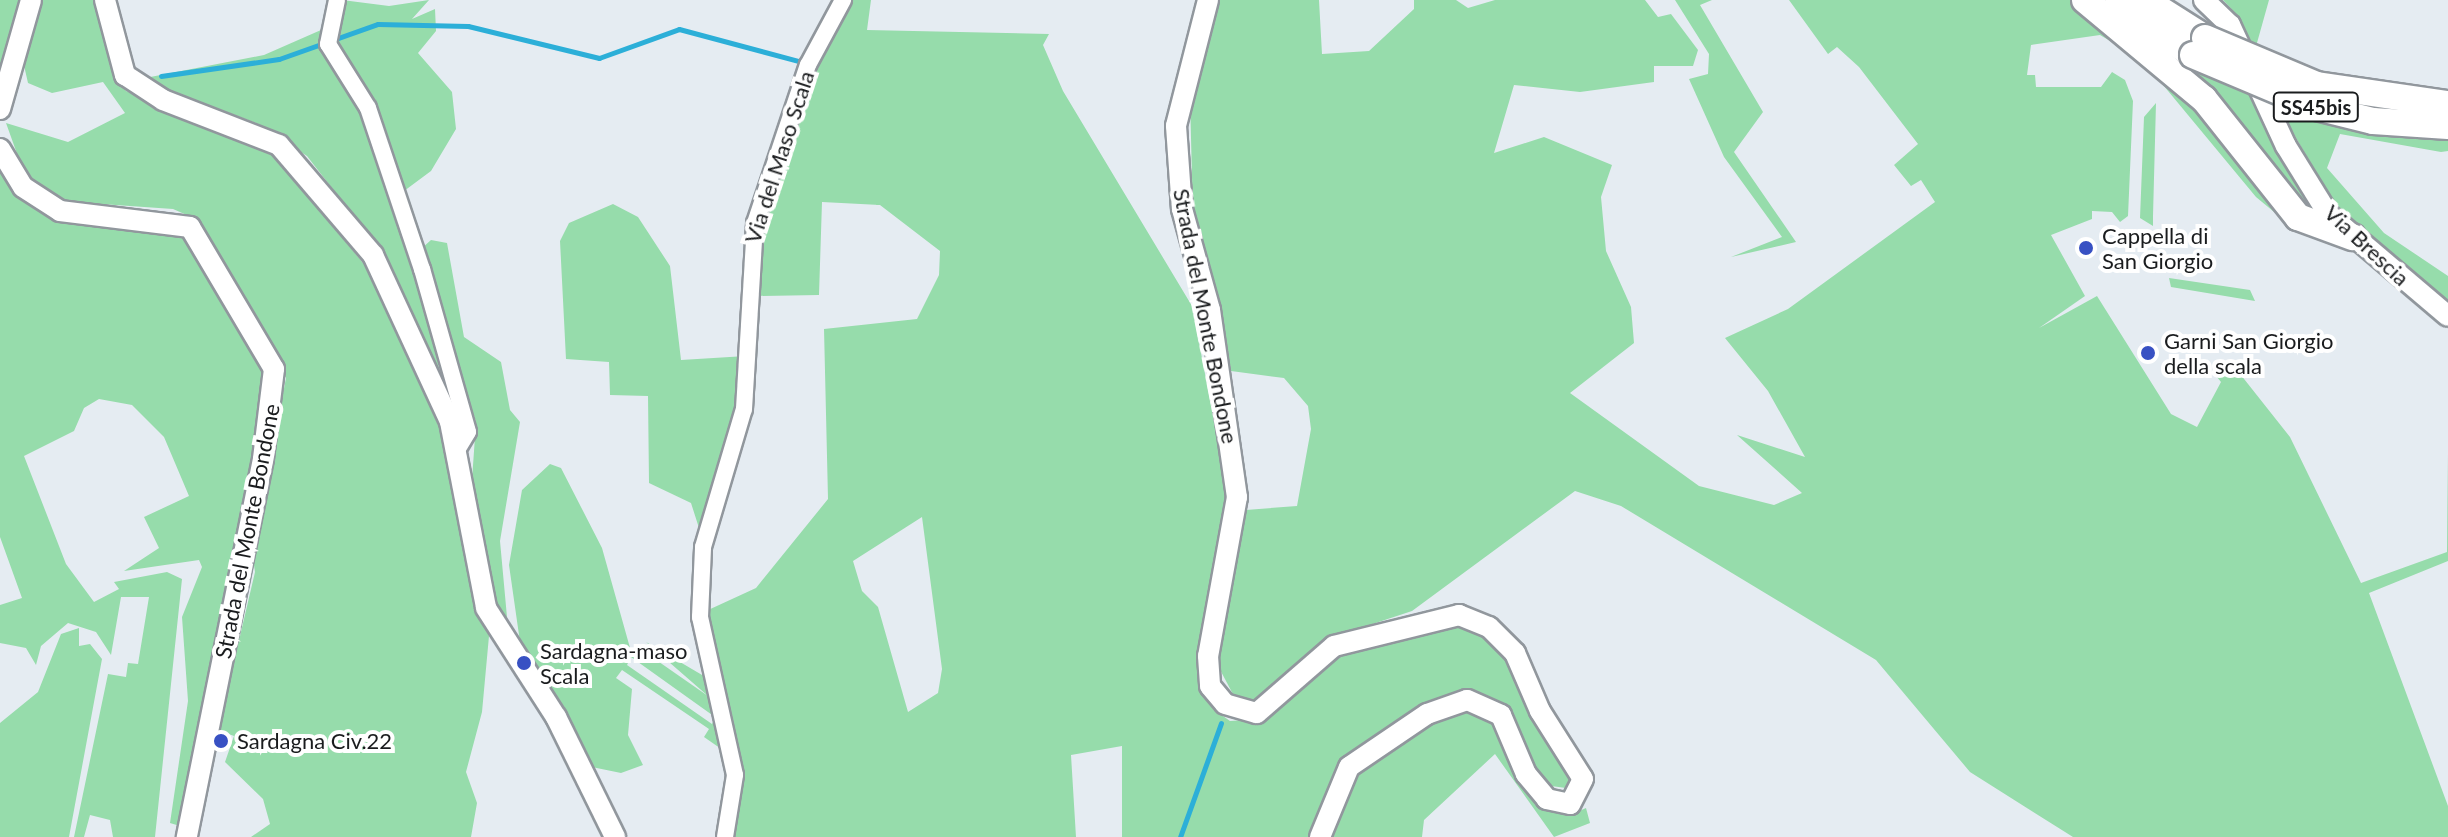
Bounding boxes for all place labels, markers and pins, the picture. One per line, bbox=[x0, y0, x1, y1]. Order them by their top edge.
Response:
place label: Cappella di San Giorgio bbox=[2102, 222, 2213, 274]
marker: Cappella di San Giorgio bbox=[2077, 239, 2095, 257]
place label: Garni San Giorgio della scala bbox=[2164, 327, 2333, 378]
marker: Garni San Giorgio della scala bbox=[2139, 344, 2157, 362]
place label: Sardagna-maso Scala bbox=[540, 637, 687, 688]
marker: Sardagna-maso Scala bbox=[515, 654, 533, 672]
place label: Sardagna Civ.22 bbox=[237, 728, 392, 754]
marker: Sardagna Civ.22 bbox=[212, 732, 230, 750]

